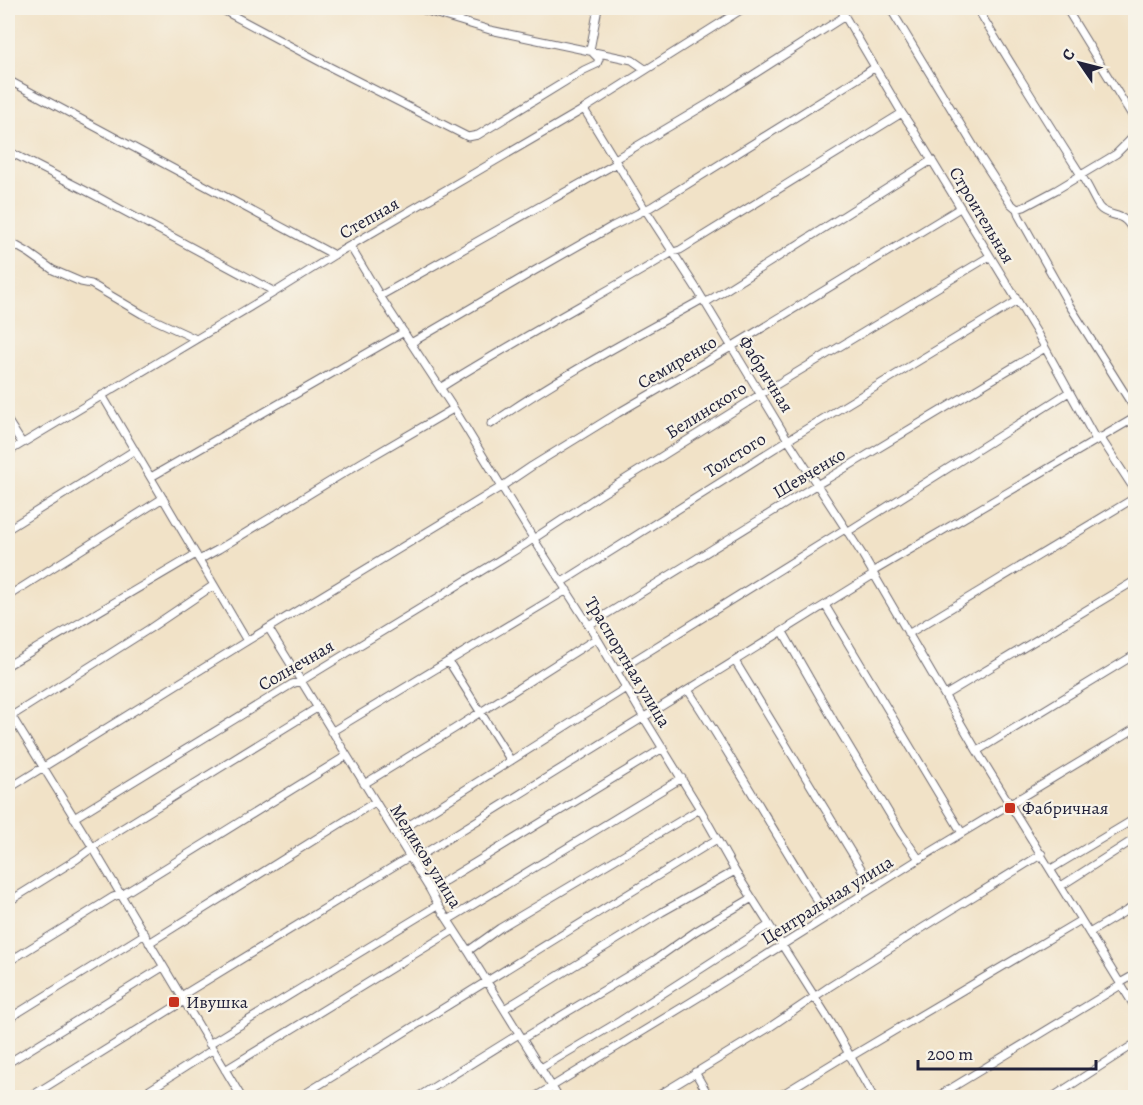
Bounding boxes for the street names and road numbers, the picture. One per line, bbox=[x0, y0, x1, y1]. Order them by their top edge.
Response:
street label: Строительная bbox=[944, 162, 1020, 268]
street label: Степная bbox=[335, 191, 403, 245]
street label: Семиренко bbox=[633, 330, 721, 394]
street label: Фабричная bbox=[733, 331, 799, 417]
street label: Белинского bbox=[661, 376, 751, 444]
street label: Толстого bbox=[700, 427, 770, 483]
street label: Шевченко bbox=[768, 442, 850, 504]
street label: Траспортная улица bbox=[579, 592, 677, 732]
street label: Солнечная bbox=[254, 634, 338, 696]
street label: Медиков улица bbox=[384, 799, 468, 913]
street label: Центральная улица bbox=[757, 849, 898, 950]

